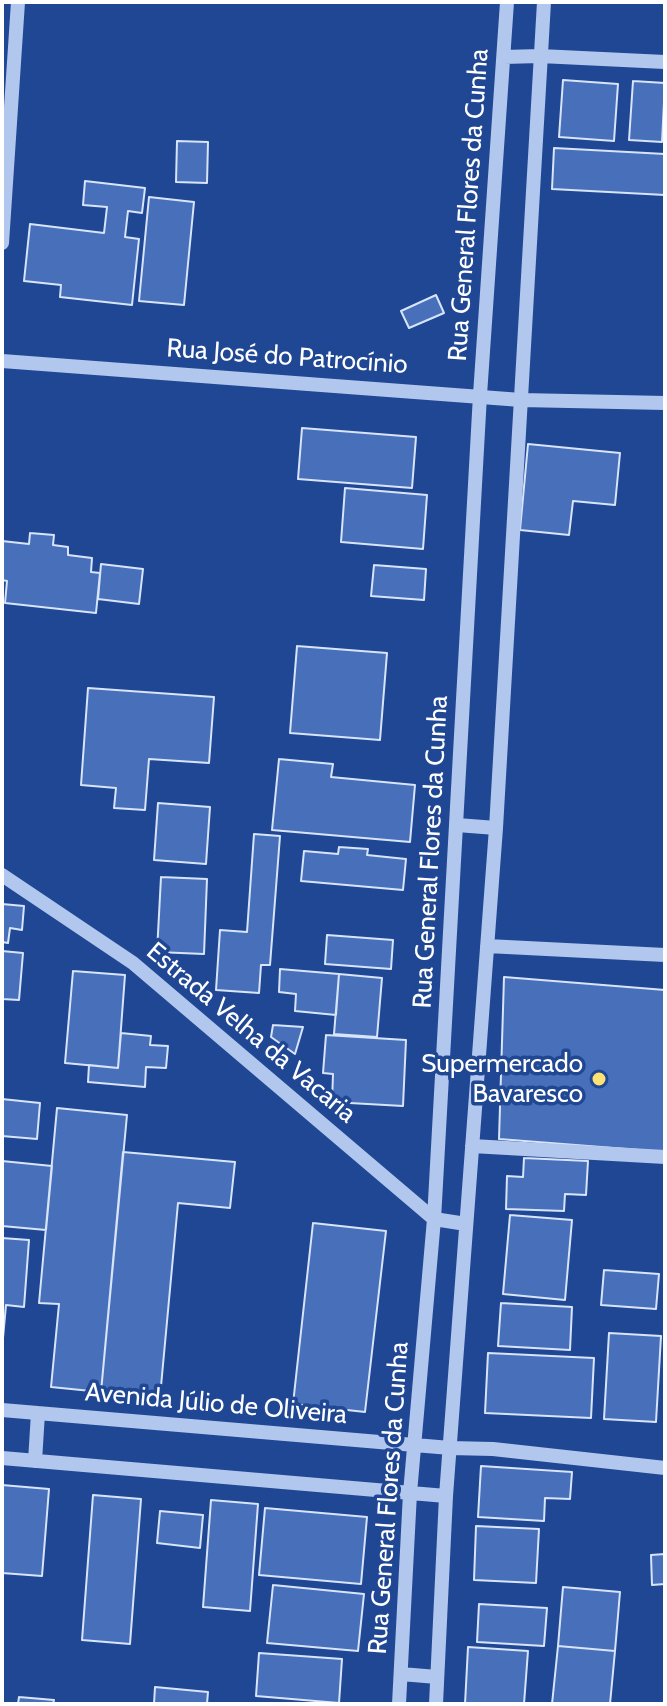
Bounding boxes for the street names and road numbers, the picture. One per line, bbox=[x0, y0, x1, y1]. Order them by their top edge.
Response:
street label: Rua General Flores da Cunha bbox=[443, 48, 495, 362]
street label: Rua José do Patrocínio bbox=[165, 333, 409, 381]
street label: Rua General Flores da Cunha bbox=[407, 695, 455, 1009]
street label: Estrada Velha da Vacaria bbox=[140, 936, 362, 1130]
street label: Rua General Flores da Cunha bbox=[363, 1341, 415, 1655]
street label: Avenida Júlio de Oliveira bbox=[84, 1377, 348, 1431]

